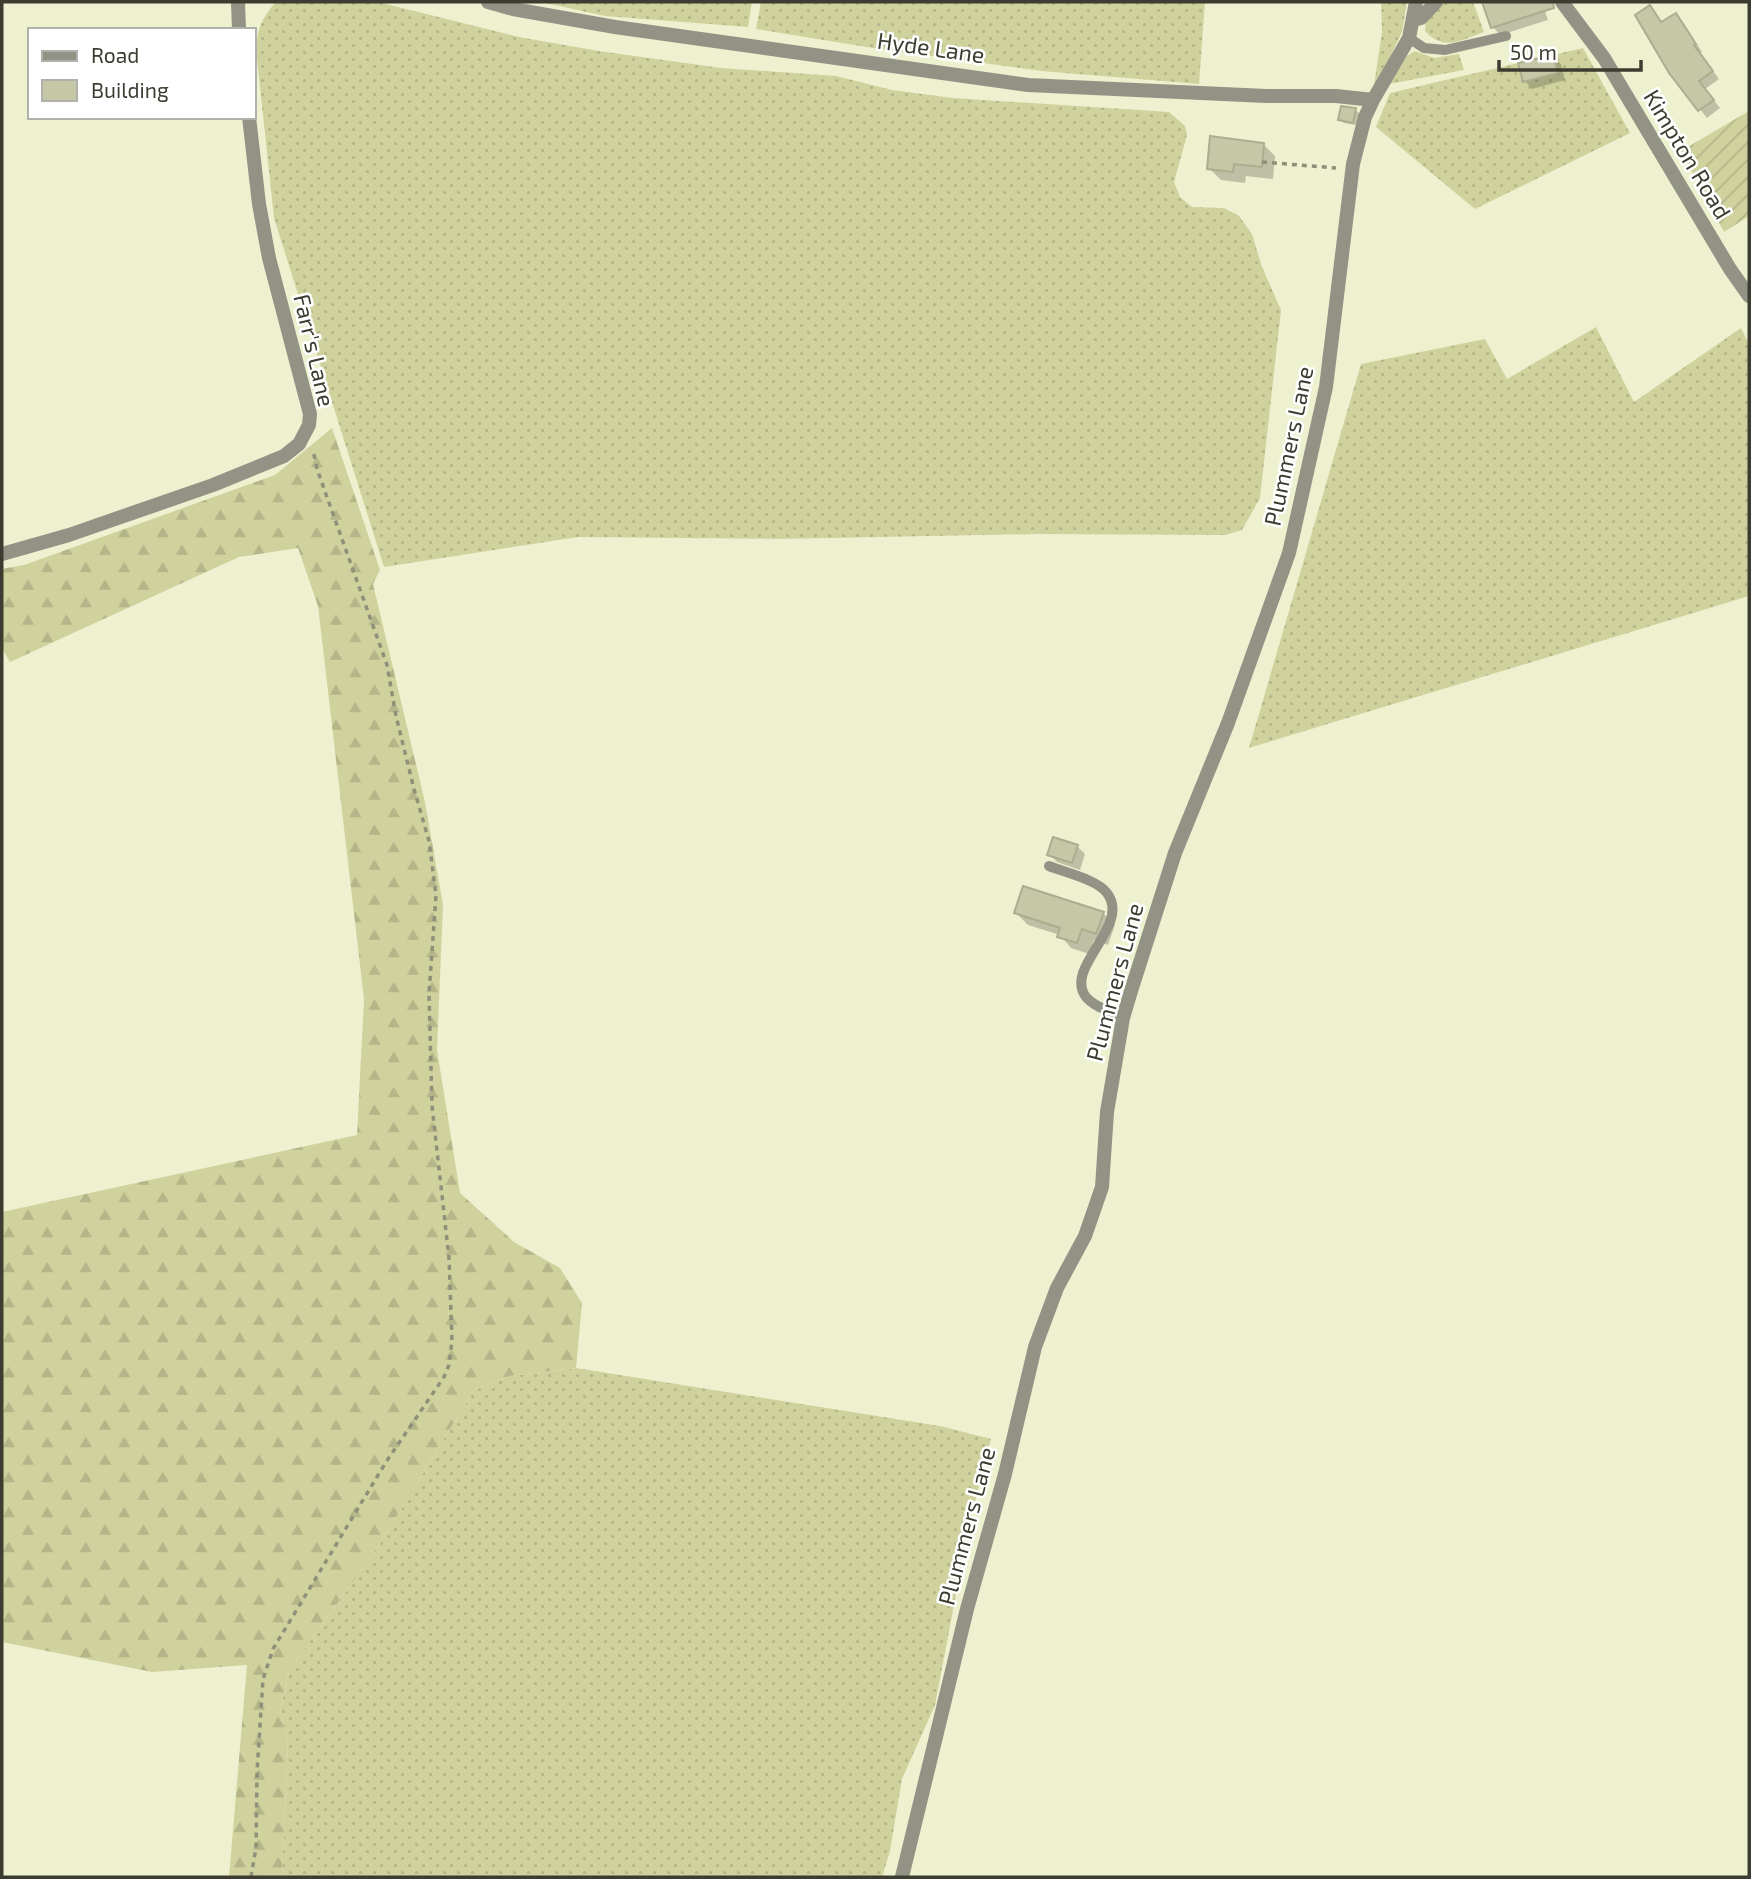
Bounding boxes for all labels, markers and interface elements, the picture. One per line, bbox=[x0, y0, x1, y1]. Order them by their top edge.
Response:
street label: Hyde Lane bbox=[875, 26, 987, 68]
legend bbox=[28, 28, 256, 119]
scale bar bbox=[1499, 28, 1641, 72]
text: 50 m bbox=[1510, 39, 1557, 64]
text: Road bbox=[91, 42, 139, 67]
text: Building bbox=[91, 77, 169, 102]
street label: Kimpton Road bbox=[1638, 84, 1738, 224]
street label: Farr's Lane bbox=[288, 291, 342, 409]
street label: Plummers Lane bbox=[1257, 364, 1319, 528]
street label: Plummers Lane bbox=[1079, 900, 1149, 1064]
street label: Plummers Lane bbox=[931, 1444, 1001, 1608]

